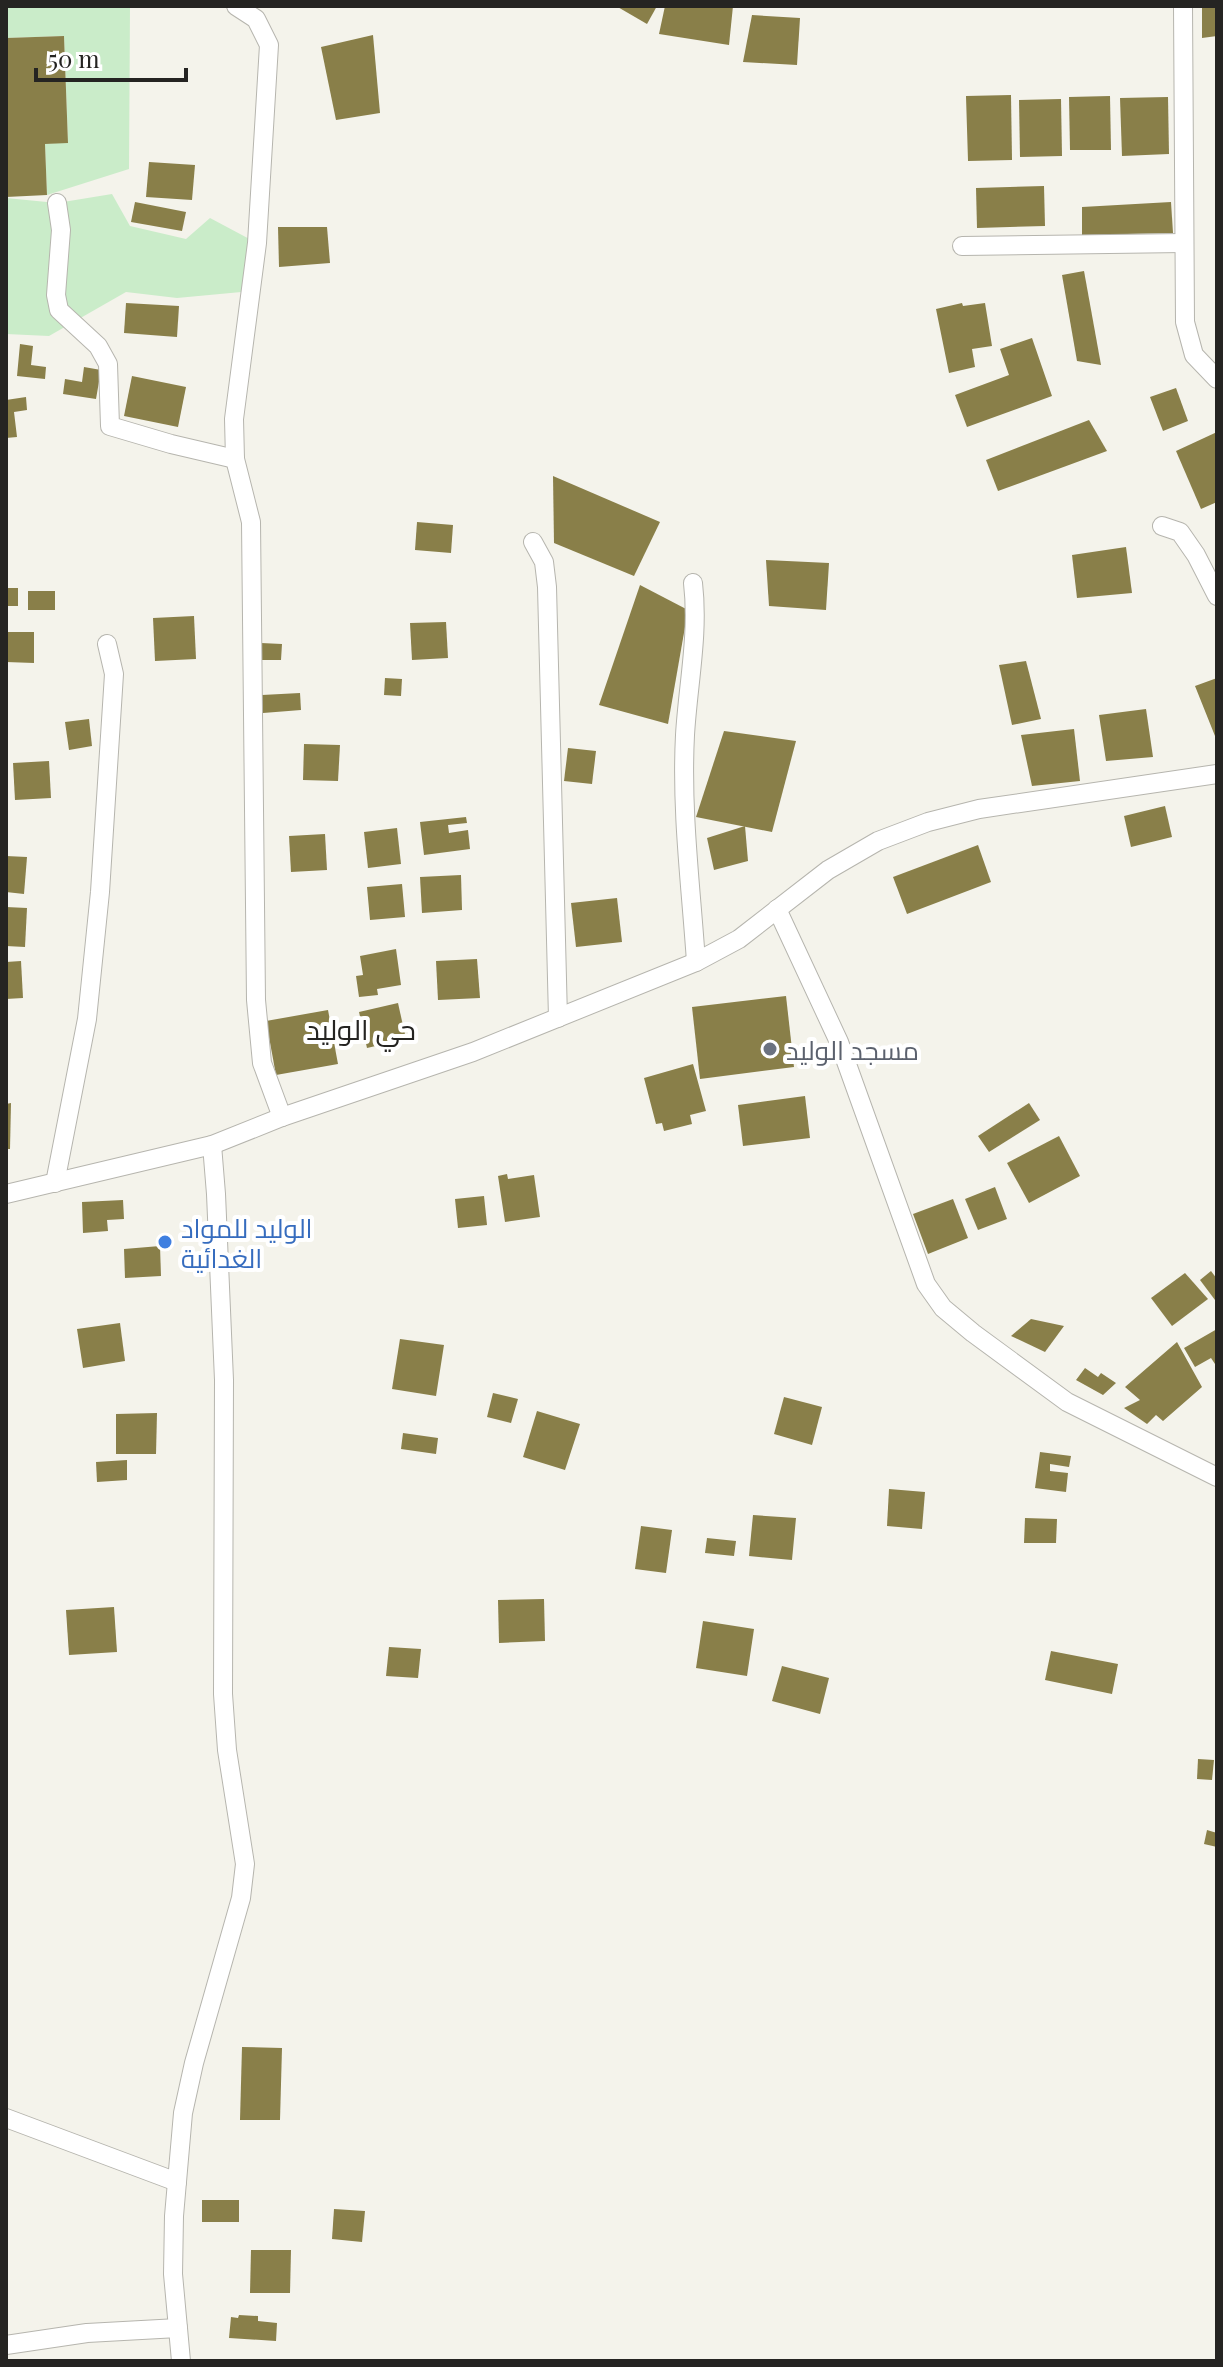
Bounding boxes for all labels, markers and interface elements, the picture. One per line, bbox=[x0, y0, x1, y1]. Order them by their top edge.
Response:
scale bar bbox=[36, 32, 186, 82]
text: 50 m bbox=[48, 42, 100, 74]
district label: حي الوليد bbox=[306, 1010, 416, 1052]
place label: مسجد الوليد bbox=[786, 1032, 919, 1067]
marker: مسجد الوليد bbox=[761, 1040, 779, 1058]
place label: الوليد للمواد الغدائية bbox=[181, 1210, 313, 1275]
marker: الوليد للمواد الغدائية bbox=[156, 1233, 174, 1251]

